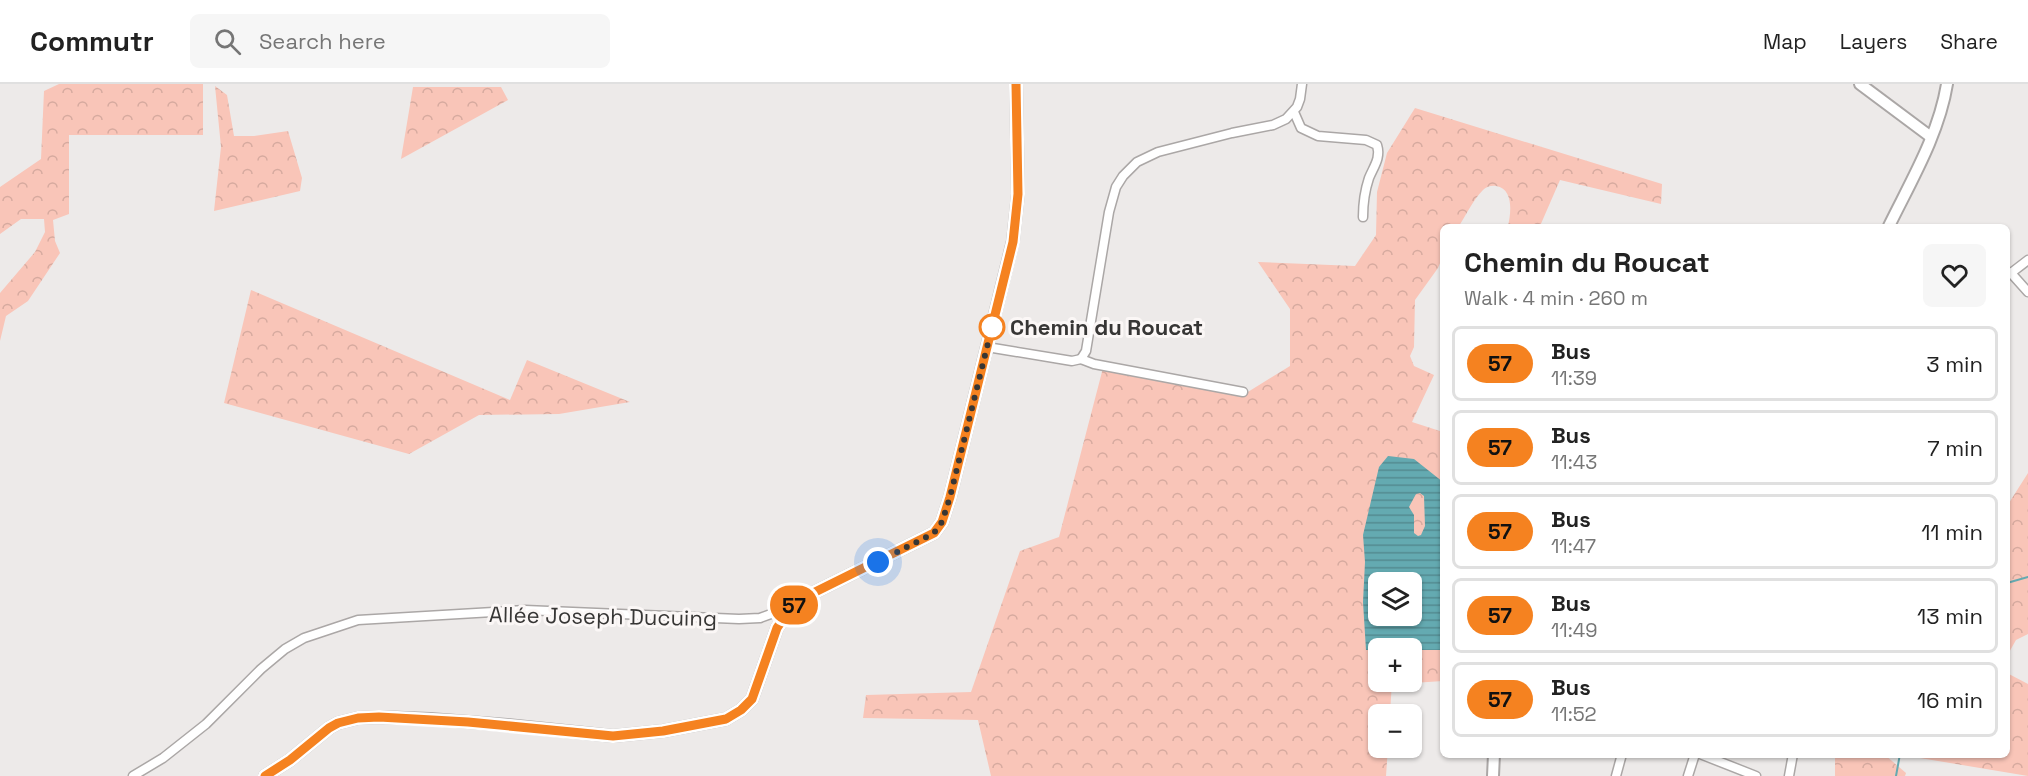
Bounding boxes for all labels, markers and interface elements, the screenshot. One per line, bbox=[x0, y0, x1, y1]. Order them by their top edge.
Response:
search box bbox=[190, 14, 610, 68]
text: Commutr bbox=[30, 23, 154, 59]
icon: search bbox=[211, 25, 244, 58]
text: Search here bbox=[259, 27, 386, 55]
text: Map bbox=[1763, 28, 1807, 55]
text: Layers bbox=[1840, 28, 1907, 55]
text: Share bbox=[1940, 28, 1998, 55]
text: Chemin du Roucat bbox=[1464, 244, 1710, 280]
button: heart bbox=[1923, 244, 1986, 307]
text: Walk · 4 min · 260 m bbox=[1464, 285, 1648, 311]
place label: Chemin du Roucat bbox=[1010, 313, 1203, 341]
marker: Chemin du Roucat bbox=[979, 314, 1005, 340]
text: Bus bbox=[1551, 337, 1591, 365]
text: 57 bbox=[1488, 350, 1512, 377]
text: 3 min bbox=[1926, 350, 1983, 378]
text: 11:39 bbox=[1551, 365, 1597, 391]
text: Bus bbox=[1551, 421, 1591, 449]
text: 57 bbox=[1488, 434, 1512, 461]
text: 7 min bbox=[1927, 434, 1983, 462]
text: 11:43 bbox=[1551, 449, 1597, 475]
text: Bus bbox=[1551, 505, 1591, 533]
text: 57 bbox=[1488, 518, 1512, 545]
text: 11 min bbox=[1921, 518, 1983, 546]
text: 11:47 bbox=[1551, 533, 1596, 559]
your location bbox=[863, 547, 893, 577]
map controls bbox=[1368, 572, 1422, 758]
button: layers bbox=[1368, 572, 1422, 626]
line badge: 57 bbox=[767, 586, 821, 624]
text: Bus bbox=[1551, 589, 1591, 617]
text: 57 bbox=[782, 592, 806, 619]
street label: Allée Joseph Ducuing bbox=[489, 600, 717, 632]
text: 57 bbox=[1488, 602, 1512, 629]
text: 13 min bbox=[1917, 602, 1983, 630]
text: 11:49 bbox=[1551, 617, 1598, 643]
button: + bbox=[1368, 638, 1422, 692]
text: Bus bbox=[1551, 673, 1591, 701]
text: 57 bbox=[1488, 686, 1512, 713]
text: 16 min bbox=[1917, 686, 1983, 714]
text: 11:52 bbox=[1551, 701, 1597, 727]
button: − bbox=[1368, 704, 1422, 758]

